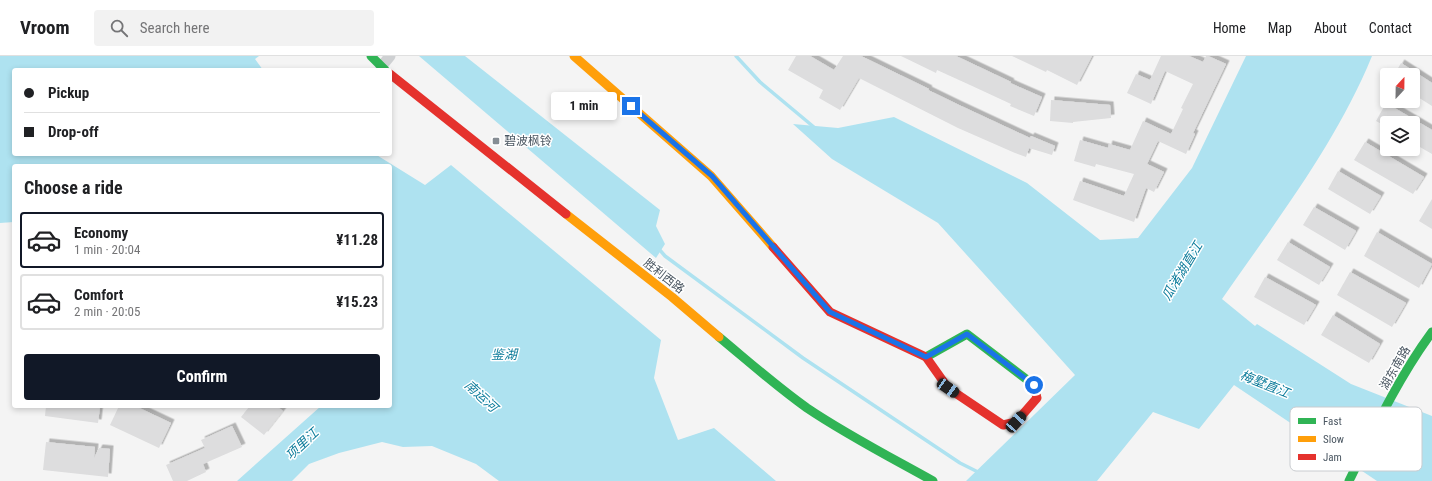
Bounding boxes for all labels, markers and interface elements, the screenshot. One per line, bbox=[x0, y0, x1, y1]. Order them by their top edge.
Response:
search box bbox=[94, 10, 374, 46]
text: Vroom bbox=[20, 16, 70, 39]
icon: search bbox=[108, 17, 130, 39]
text: Search here bbox=[140, 19, 209, 37]
text: Home bbox=[1213, 20, 1246, 36]
text: Map bbox=[1268, 20, 1292, 36]
text: About bbox=[1314, 20, 1347, 36]
text: Contact bbox=[1369, 20, 1412, 36]
north arrow bbox=[1380, 68, 1420, 108]
map controls bbox=[1380, 68, 1420, 156]
text: Pickup bbox=[48, 84, 89, 102]
callout: 1 min bbox=[551, 92, 617, 120]
route end bbox=[622, 97, 640, 115]
text: 1 min bbox=[570, 98, 598, 113]
button: layers bbox=[1380, 116, 1420, 156]
text: Drop-off bbox=[48, 123, 99, 141]
place label: 碧波枫铃 bbox=[504, 134, 552, 148]
marker: 碧波枫铃 bbox=[491, 136, 501, 146]
text: Choose a ride bbox=[24, 177, 123, 198]
icon: car bbox=[26, 222, 62, 258]
text: Economy bbox=[74, 224, 128, 242]
text: ¥11.28 bbox=[336, 231, 378, 249]
water label: 瓜渚湖直江 bbox=[1159, 238, 1206, 303]
text: 1 min · 20:04 bbox=[74, 242, 140, 257]
street label: 胜利西路 bbox=[641, 256, 687, 296]
icon: car bbox=[26, 284, 62, 320]
text: Comfort bbox=[74, 286, 123, 304]
text: ¥15.23 bbox=[336, 293, 378, 311]
text: 2 min · 20:05 bbox=[74, 304, 140, 319]
street label: 湖东南路 bbox=[1377, 344, 1413, 392]
water label: 鉴湖 bbox=[491, 347, 519, 362]
button: Confirm bbox=[24, 354, 380, 400]
water label: 梅墅直江 bbox=[1238, 367, 1294, 401]
car bbox=[935, 376, 961, 400]
route start bbox=[1025, 376, 1043, 394]
water label: 南运河 bbox=[462, 377, 503, 417]
legend bbox=[1290, 407, 1422, 471]
car bbox=[1004, 409, 1028, 435]
text: Fast bbox=[1323, 415, 1342, 428]
water label: 项里江 bbox=[283, 424, 323, 463]
text: Slow bbox=[1323, 433, 1344, 446]
text: Jam bbox=[1323, 451, 1342, 464]

